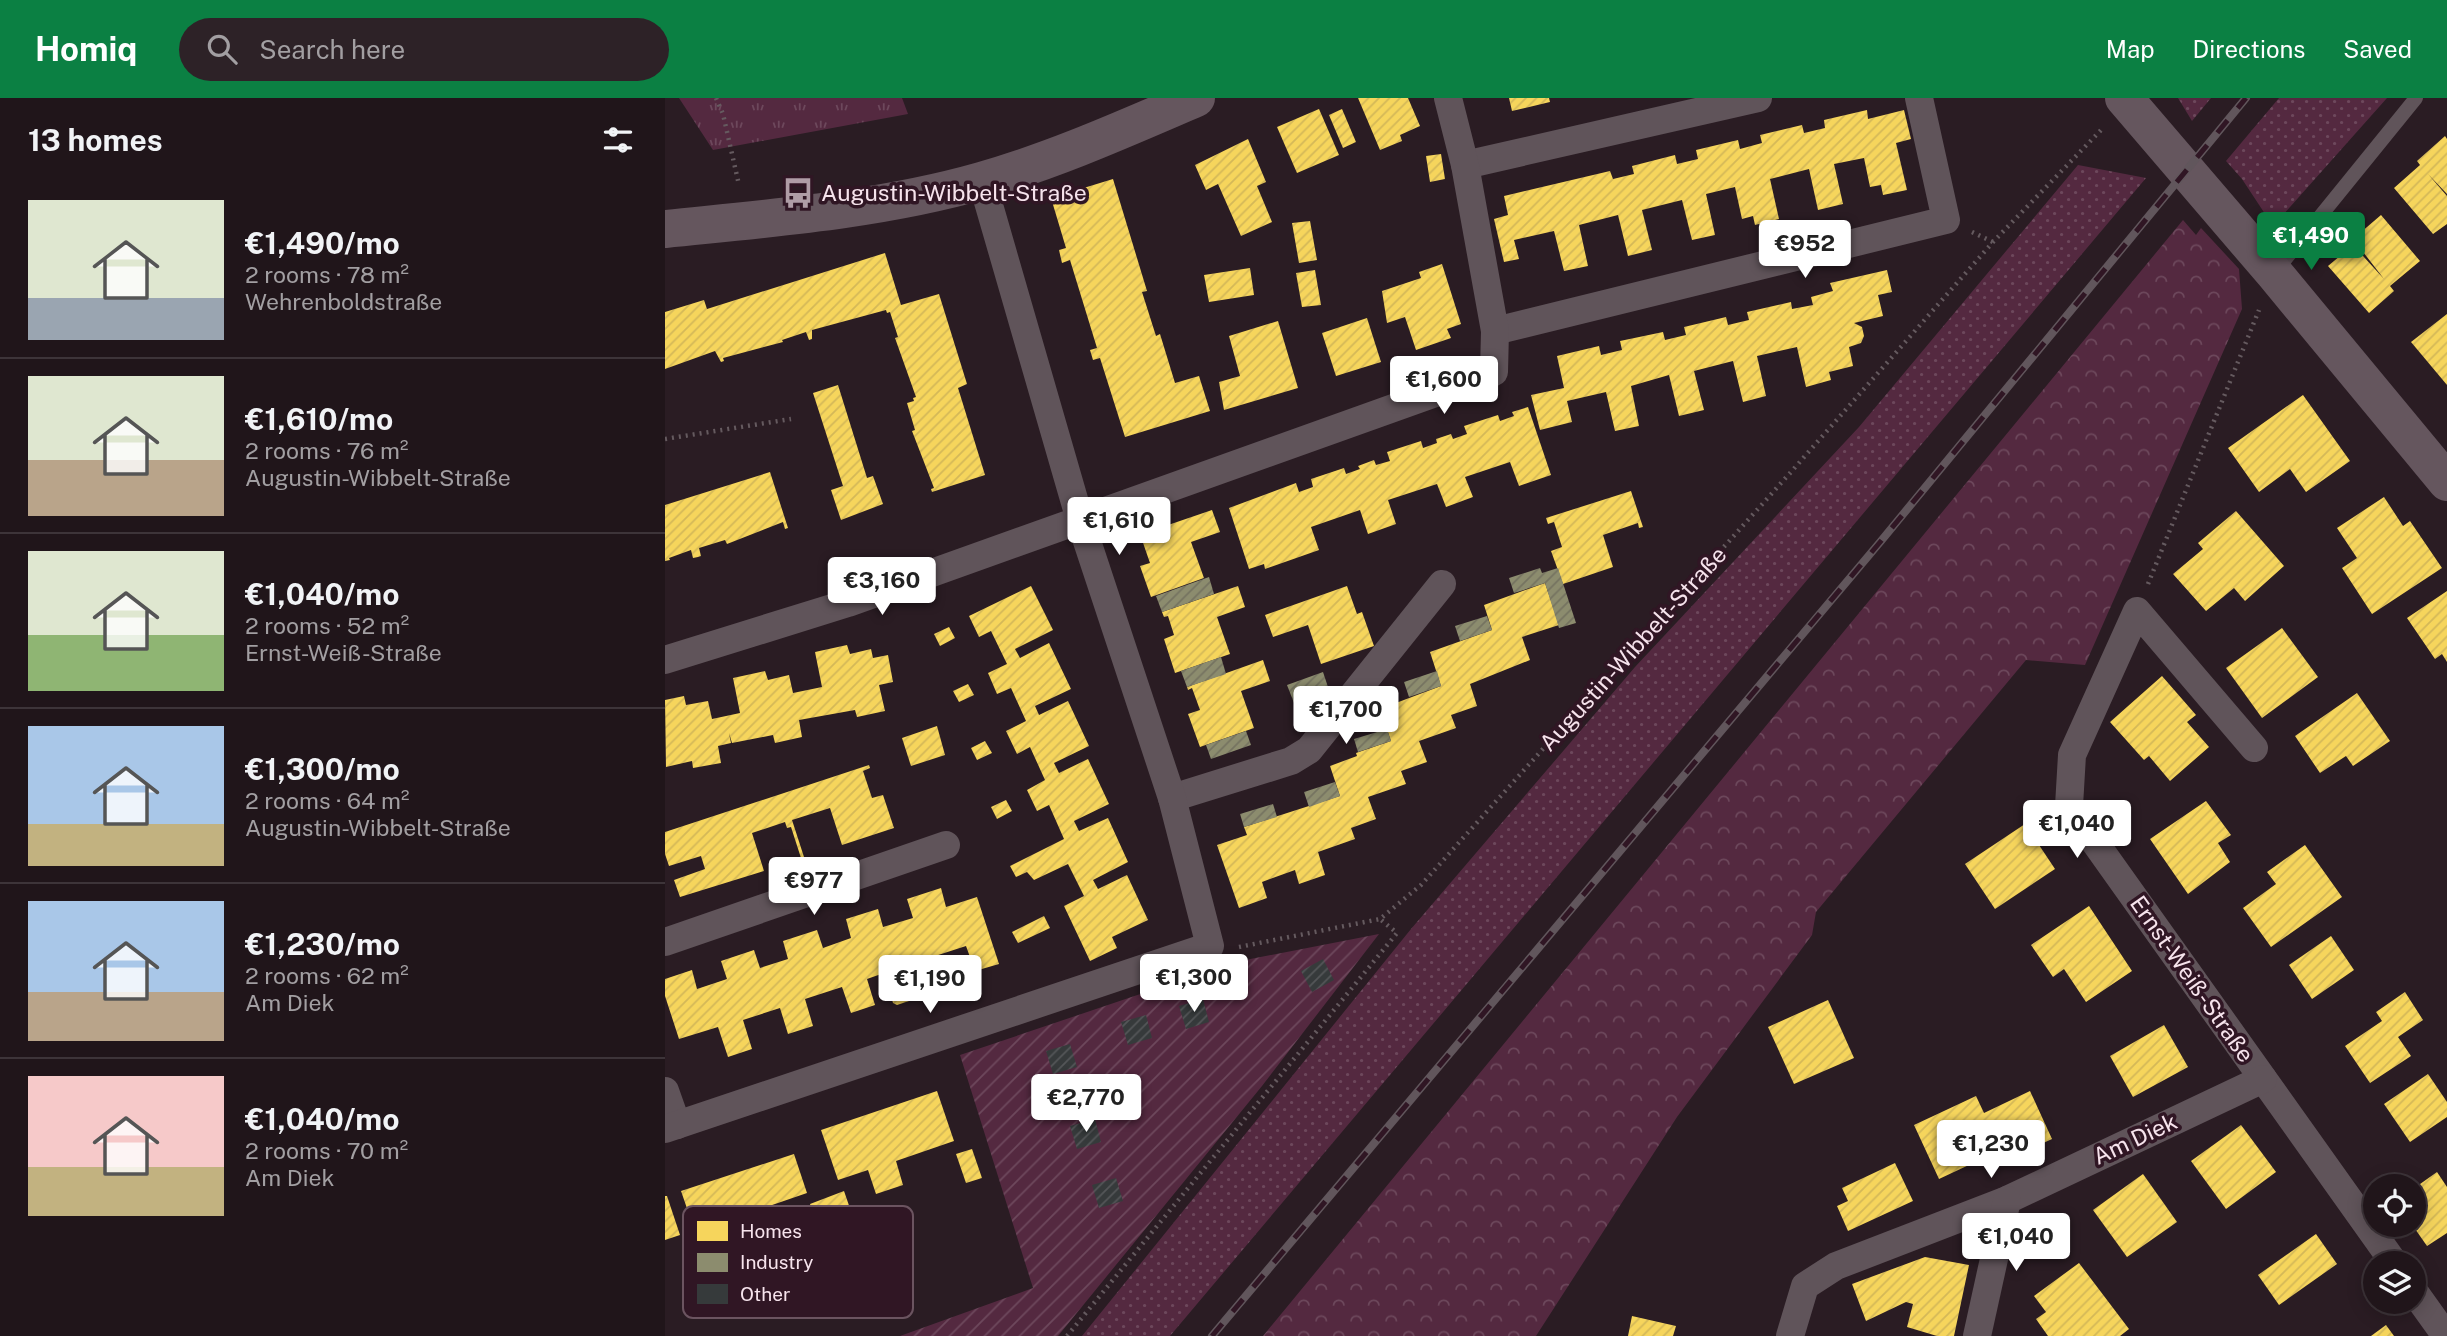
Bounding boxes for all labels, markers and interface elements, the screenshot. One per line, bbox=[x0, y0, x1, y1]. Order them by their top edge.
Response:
search box bbox=[179, 18, 669, 81]
text: Homiq bbox=[35, 30, 137, 68]
icon: search bbox=[203, 30, 241, 68]
text: Search here bbox=[259, 34, 405, 65]
text: Map bbox=[2106, 35, 2155, 63]
text: Directions bbox=[2193, 35, 2305, 63]
text: Saved bbox=[2343, 35, 2412, 63]
icon: filters bbox=[599, 121, 637, 159]
text: 13 homes bbox=[28, 122, 163, 158]
bus stop icon: Augustin-Wibbelt-Straße bbox=[781, 176, 815, 210]
place label: Augustin-Wibbelt-Straße bbox=[821, 179, 1087, 206]
pin: €1,490 bbox=[2254, 212, 2368, 272]
pin: €952 bbox=[1764, 220, 1846, 280]
text: €1,490 bbox=[2273, 221, 2349, 248]
text: €1,490/mo bbox=[245, 225, 400, 261]
icon: home bbox=[84, 228, 168, 312]
text: €952 bbox=[1775, 229, 1835, 256]
text: 2 rooms · 78 m² bbox=[245, 261, 409, 288]
text: Wehrenboldstraße bbox=[245, 288, 442, 315]
pin: €1,600 bbox=[1387, 356, 1501, 416]
text: €1,600 bbox=[1406, 365, 1482, 392]
text: €1,610/mo bbox=[245, 401, 393, 437]
icon: home bbox=[84, 404, 168, 488]
text: 2 rooms · 76 m² bbox=[245, 437, 408, 464]
text: Augustin-Wibbelt-Straße bbox=[245, 464, 511, 491]
pin: €1,610 bbox=[1062, 498, 1176, 557]
text: €1,610 bbox=[1083, 506, 1155, 533]
street label: Augustin-Wibbelt-Straße bbox=[1534, 541, 1732, 756]
pin: €3,160 bbox=[825, 558, 939, 617]
text: €3,160 bbox=[844, 566, 920, 593]
text: €1,040/mo bbox=[245, 576, 400, 612]
icon: home bbox=[84, 579, 168, 663]
text: 2 rooms · 52 m² bbox=[245, 612, 409, 639]
text: Ernst-Weiß-Straße bbox=[245, 639, 442, 666]
pin: €1,700 bbox=[1289, 686, 1403, 746]
text: €1,700 bbox=[1309, 695, 1383, 722]
text: €1,300/mo bbox=[245, 751, 400, 787]
icon: home bbox=[84, 754, 168, 838]
text: 2 rooms · 64 m² bbox=[245, 787, 409, 814]
pin: €1,040 bbox=[2020, 800, 2134, 860]
text: €1,040 bbox=[2039, 809, 2115, 836]
text: Augustin-Wibbelt-Straße bbox=[245, 814, 511, 841]
pin: €977 bbox=[773, 858, 855, 917]
text: €977 bbox=[785, 866, 843, 893]
street label: Ernst-Weiß-Straße bbox=[2125, 890, 2260, 1067]
text: €1,230/mo bbox=[245, 926, 400, 962]
icon: home bbox=[84, 929, 168, 1013]
pin: €1,300 bbox=[1137, 954, 1251, 1014]
pin: €1,190 bbox=[873, 956, 987, 1015]
text: 2 rooms · 62 m² bbox=[245, 962, 409, 989]
text: €1,300 bbox=[1156, 963, 1232, 990]
text: €1,190 bbox=[895, 964, 965, 991]
text: Am Diek bbox=[245, 989, 334, 1016]
pin: €2,770 bbox=[1029, 1074, 1143, 1134]
text: €2,770 bbox=[1047, 1083, 1125, 1110]
text: €1,040/mo bbox=[245, 1101, 400, 1137]
icon: home bbox=[84, 1104, 168, 1188]
street label: Am Diek bbox=[2089, 1107, 2181, 1170]
pin: €1,230 bbox=[1934, 1121, 2048, 1180]
text: €1,230 bbox=[1953, 1129, 2029, 1156]
text: 2 rooms · 70 m² bbox=[245, 1137, 408, 1164]
text: Am Diek bbox=[245, 1164, 334, 1191]
map controls bbox=[2363, 1174, 2426, 1314]
button: locate bbox=[2363, 1174, 2426, 1237]
legend bbox=[683, 1206, 913, 1318]
pin: €1,040 bbox=[1959, 1214, 2073, 1273]
text: Homes bbox=[740, 1220, 802, 1242]
text: €1,040 bbox=[1978, 1222, 2054, 1249]
text: Industry bbox=[740, 1251, 813, 1273]
button: layers bbox=[2363, 1251, 2426, 1314]
text: Other bbox=[740, 1283, 790, 1305]

